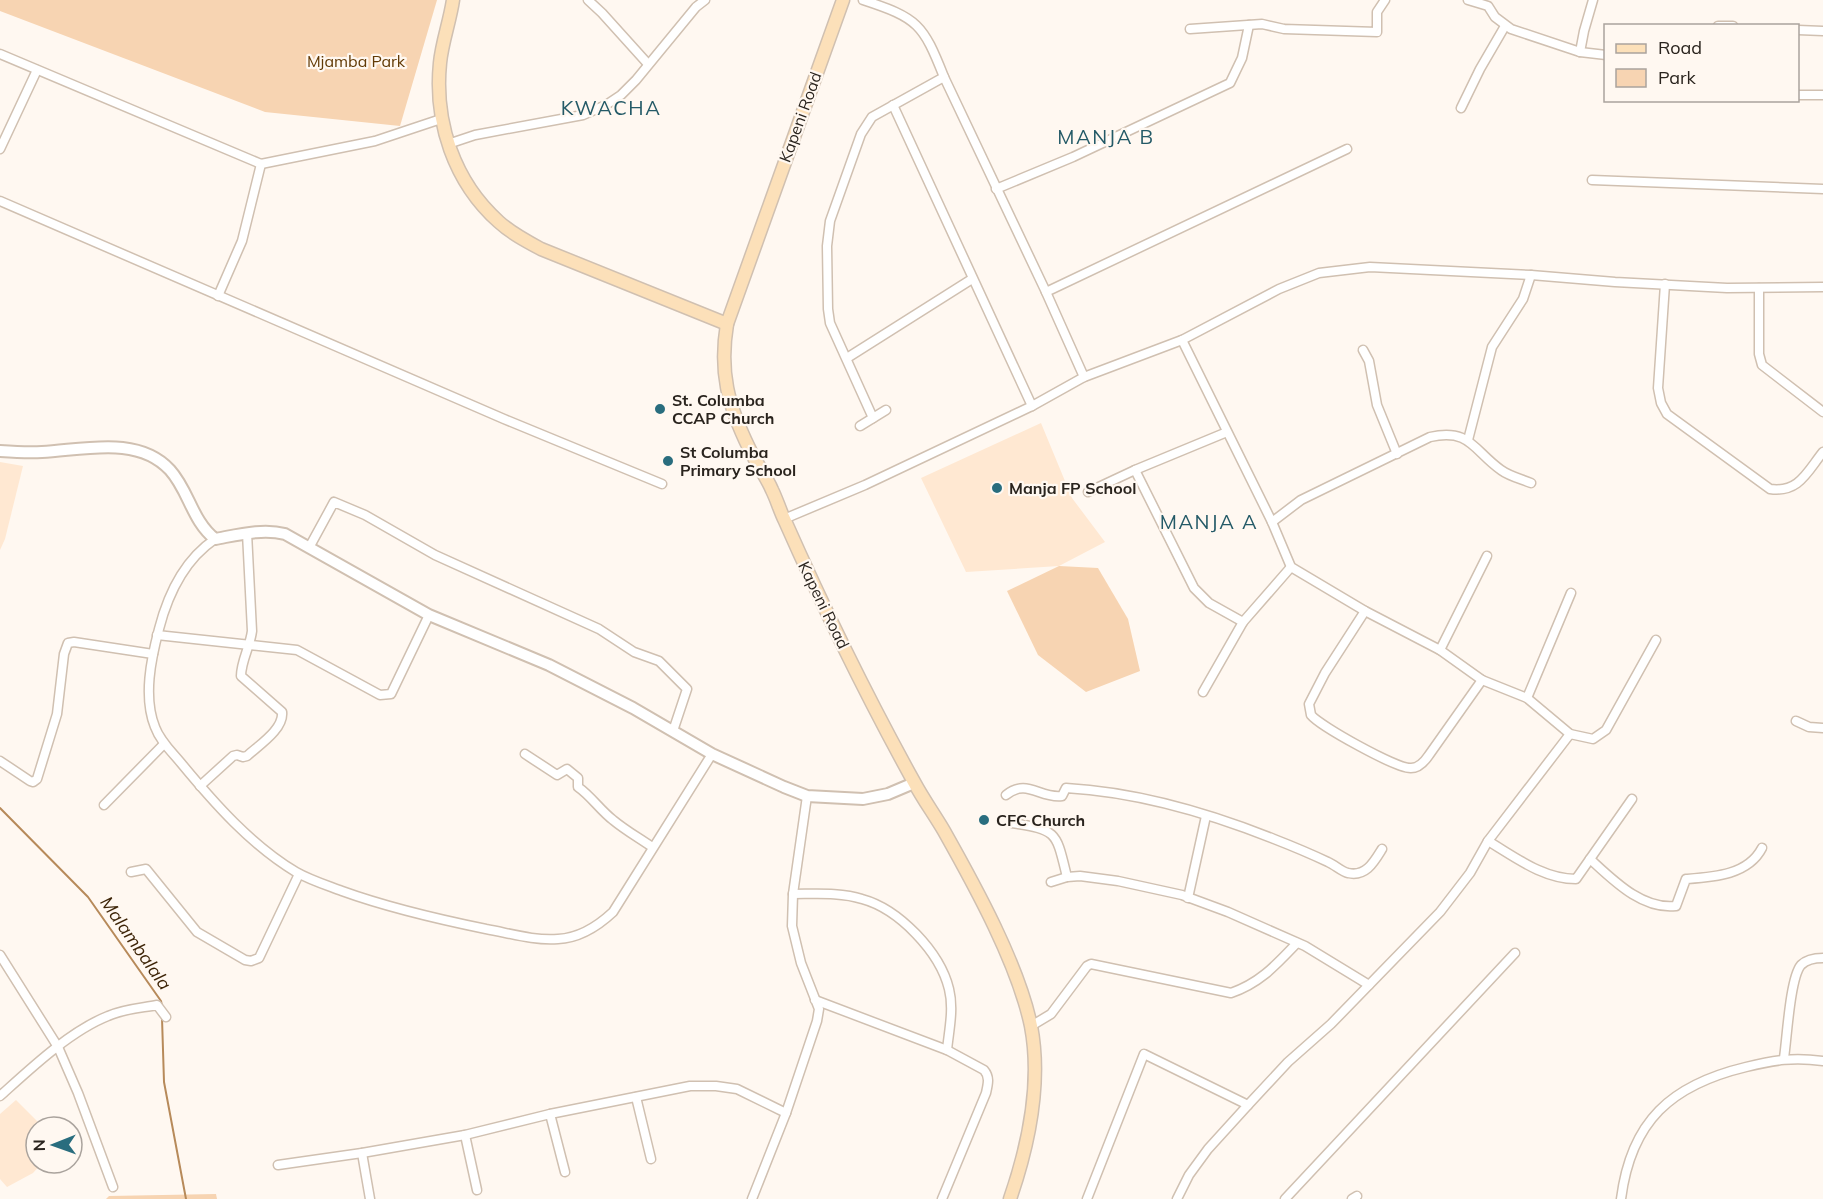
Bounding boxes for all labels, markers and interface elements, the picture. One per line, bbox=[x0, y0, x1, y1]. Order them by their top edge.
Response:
legend bbox=[1604, 24, 1799, 102]
text: Road bbox=[1658, 36, 1702, 59]
park label: Mjamba Park bbox=[307, 51, 406, 71]
text: Park bbox=[1658, 66, 1697, 89]
street label: Kapeni Road bbox=[774, 69, 826, 165]
district label: KWACHA bbox=[561, 95, 661, 120]
district label: MANJA B bbox=[1057, 124, 1155, 149]
place label: St. Columba CCAP Church bbox=[672, 390, 774, 428]
marker: St. Columba CCAP Church bbox=[653, 402, 667, 416]
place label: St Columba Primary School bbox=[680, 442, 796, 480]
marker: St Columba Primary School bbox=[661, 454, 675, 468]
place label: Manja FP School bbox=[1009, 478, 1136, 498]
marker: Manja FP School bbox=[990, 481, 1004, 495]
district label: MANJA A bbox=[1160, 509, 1258, 534]
street label: Kapeni Road bbox=[794, 558, 854, 652]
place label: CFC Church bbox=[996, 810, 1085, 830]
marker: CFC Church bbox=[977, 813, 991, 827]
water label: Malambalala bbox=[95, 892, 177, 994]
north arrow bbox=[24, 1115, 84, 1175]
text: N bbox=[29, 1139, 49, 1151]

